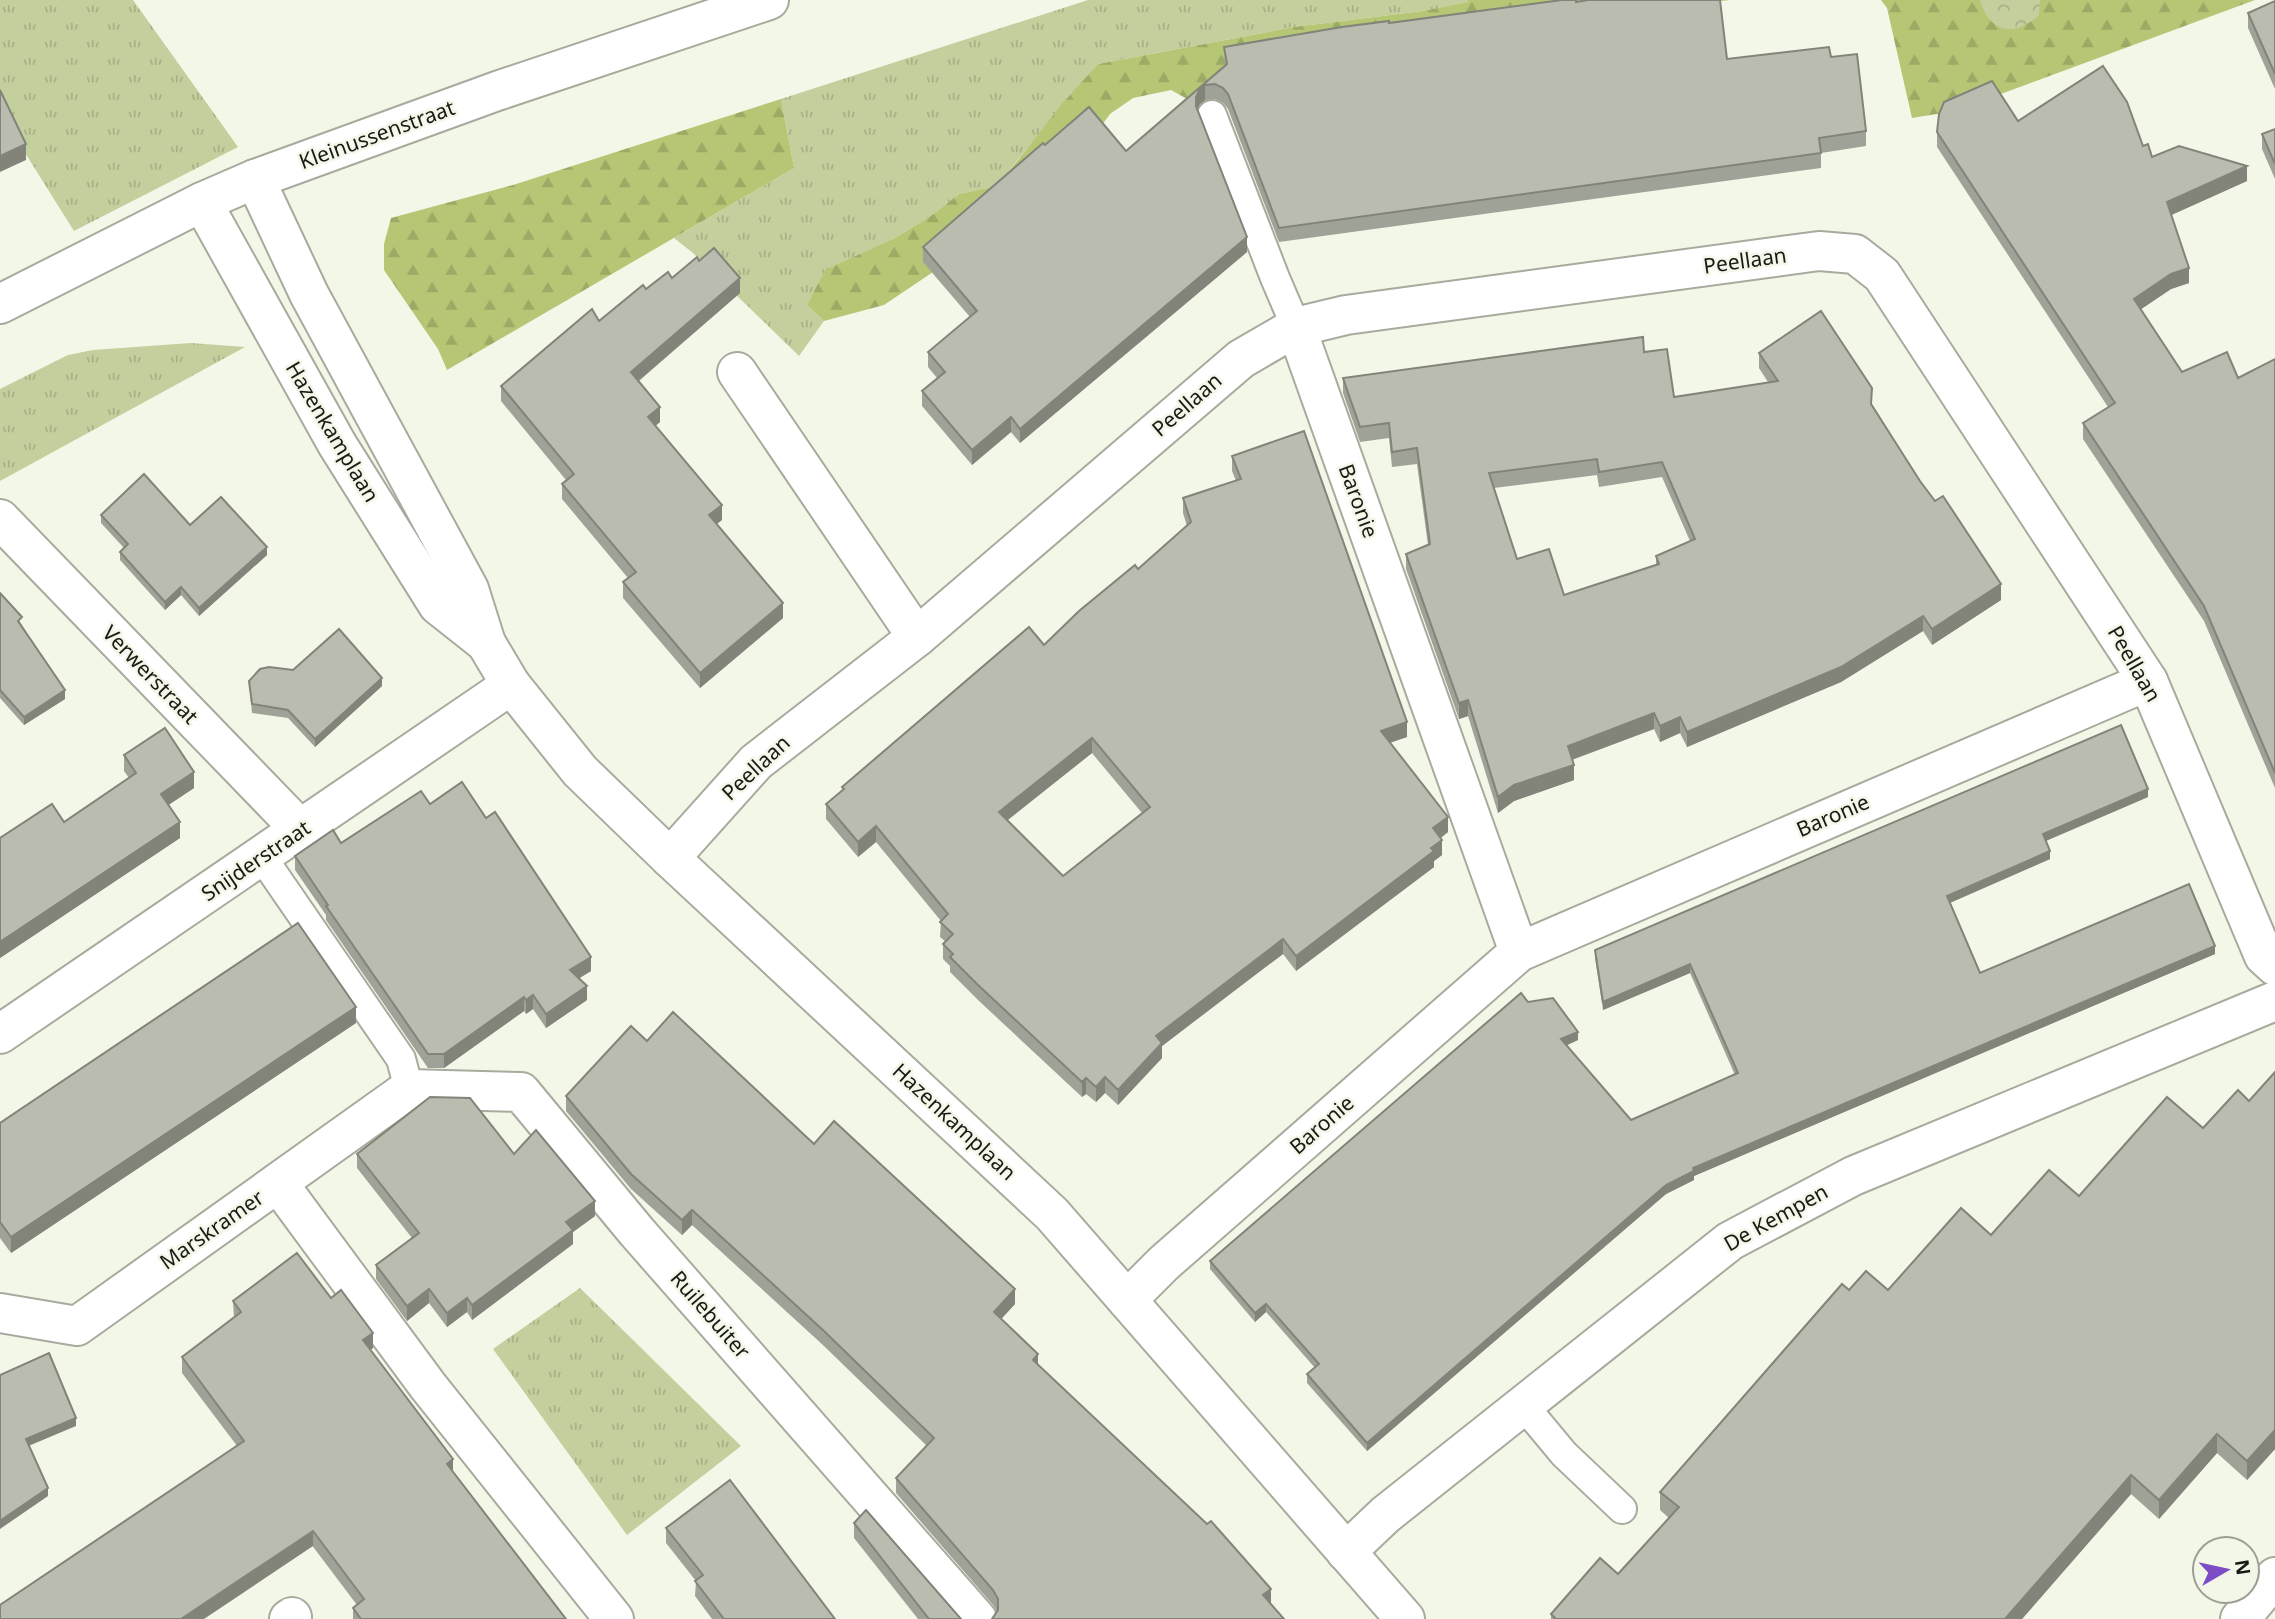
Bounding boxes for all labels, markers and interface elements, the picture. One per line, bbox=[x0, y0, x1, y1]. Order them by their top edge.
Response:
street label: Kleinussenstraat bbox=[295, 93, 459, 175]
street label: Peellaan bbox=[1701, 240, 1788, 280]
street label: Hazenkamplaan bbox=[280, 356, 386, 507]
street label: Peellaan bbox=[1146, 366, 1227, 442]
street label: Baronie bbox=[1333, 460, 1385, 541]
street label: Verwerstraat bbox=[97, 619, 205, 730]
street label: Peellaan bbox=[2102, 620, 2168, 707]
street label: Peellaan bbox=[715, 728, 796, 806]
street label: Baronie bbox=[1792, 787, 1873, 843]
street label: Snijderstraat bbox=[195, 813, 316, 907]
street label: Hazenkamplaan bbox=[887, 1057, 1023, 1186]
street label: Baronie bbox=[1283, 1089, 1359, 1160]
street label: De Kempen bbox=[1718, 1177, 1833, 1257]
street label: Marskramer bbox=[154, 1183, 269, 1275]
street label: Ruilebuiter bbox=[665, 1264, 757, 1365]
north arrow bbox=[2191, 1535, 2261, 1605]
text: N bbox=[2229, 1558, 2257, 1577]

